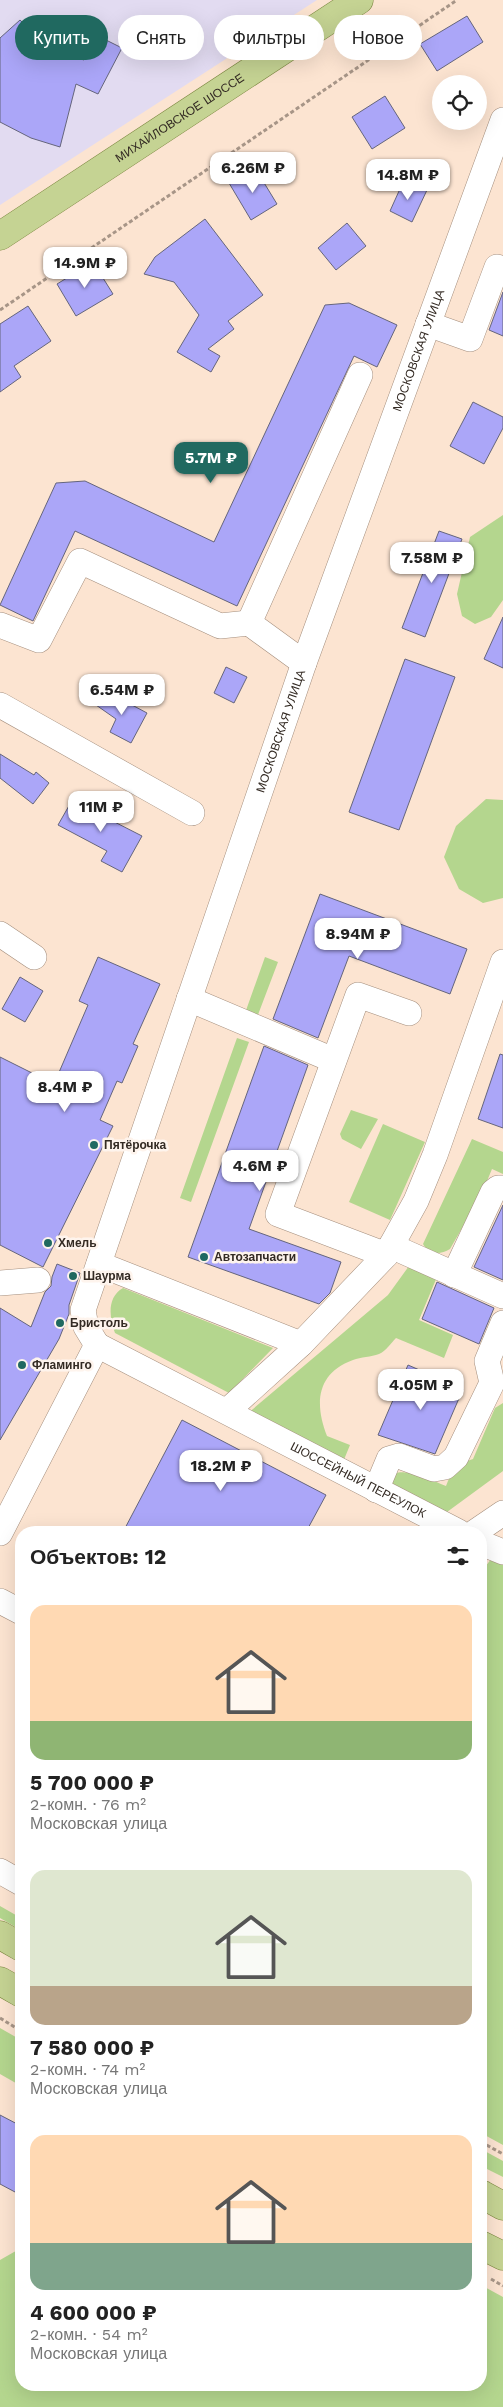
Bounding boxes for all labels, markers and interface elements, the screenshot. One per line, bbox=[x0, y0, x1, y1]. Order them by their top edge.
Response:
chip: Купить bbox=[15, 15, 108, 60]
chip: Снять bbox=[118, 15, 204, 60]
chip: Фильтры bbox=[214, 15, 324, 60]
chip: Новое bbox=[334, 15, 422, 60]
street label: МИХАЙЛОВСКОЕ ШОССЕ bbox=[113, 71, 247, 165]
map controls bbox=[432, 75, 487, 130]
button: locate bbox=[432, 75, 487, 130]
pin: 6.26M ₽ bbox=[207, 152, 299, 194]
text: 6.26M ₽ bbox=[221, 158, 285, 177]
pin: 14.8M ₽ bbox=[362, 158, 454, 201]
text: 14.8M ₽ bbox=[377, 165, 439, 184]
pin: 14.9M ₽ bbox=[39, 246, 131, 289]
text: 14.9M ₽ bbox=[54, 253, 116, 272]
street label: МОСКОВСКАЯ УЛИЦА bbox=[390, 287, 447, 413]
pin: 5.7M ₽ bbox=[170, 442, 252, 484]
text: 5.7M ₽ bbox=[185, 448, 237, 467]
pin: 7.58M ₽ bbox=[386, 542, 478, 584]
text: 7.58M ₽ bbox=[401, 548, 463, 567]
street label: МОСКОВСКАЯ УЛИЦА bbox=[253, 668, 308, 794]
pin: 6.54M ₽ bbox=[76, 674, 168, 716]
text: 6.54M ₽ bbox=[90, 680, 154, 699]
pin: 11M ₽ bbox=[66, 790, 136, 833]
text: 11M ₽ bbox=[79, 797, 123, 816]
pin: 8.94M ₽ bbox=[312, 918, 404, 960]
text: 8.94M ₽ bbox=[325, 924, 391, 943]
pin: 8.4M ₽ bbox=[24, 1070, 106, 1113]
text: 8.4M ₽ bbox=[37, 1077, 93, 1096]
place label: Пятёрочка bbox=[104, 1138, 167, 1152]
marker: Пятёрочка bbox=[88, 1139, 100, 1151]
pin: 4.6M ₽ bbox=[219, 1150, 301, 1192]
text: 4.6M ₽ bbox=[233, 1156, 287, 1175]
place label: Хмель bbox=[58, 1236, 97, 1250]
marker: Хмель bbox=[42, 1237, 54, 1249]
place label: Автозапчасти bbox=[214, 1250, 296, 1264]
marker: Автозапчасти bbox=[198, 1251, 210, 1263]
place label: Шаурма bbox=[83, 1269, 131, 1283]
marker: Шаурма bbox=[67, 1270, 79, 1282]
place label: Бристоль bbox=[70, 1316, 128, 1330]
marker: Бристоль bbox=[54, 1317, 66, 1329]
place label: Фламинго bbox=[32, 1358, 92, 1372]
marker: Фламинго bbox=[16, 1359, 28, 1371]
pin: 4.05M ₽ bbox=[375, 1368, 467, 1411]
text: 4.05M ₽ bbox=[389, 1375, 453, 1394]
street label: ШОССЕЙНЫЙ ПЕРЕУЛОК bbox=[288, 1439, 428, 1521]
pin: 18.2M ₽ bbox=[175, 1450, 267, 1492]
text: 18.2M ₽ bbox=[190, 1456, 252, 1475]
icon: filters bbox=[444, 1542, 472, 1570]
text: Объектов: 12 bbox=[30, 1544, 166, 1569]
icon: home bbox=[206, 1637, 296, 1727]
text: 5 700 000 ₽ bbox=[30, 1770, 154, 1795]
text: 2-комн. · 76 m² bbox=[30, 1795, 146, 1814]
text: Московская улица bbox=[30, 1814, 167, 1833]
icon: home bbox=[206, 1902, 296, 1992]
text: 7 580 000 ₽ bbox=[30, 2035, 154, 2060]
text: 2-комн. · 74 m² bbox=[30, 2060, 145, 2079]
text: Московская улица bbox=[30, 2079, 167, 2098]
icon: home bbox=[206, 2167, 296, 2257]
text: 4 600 000 ₽ bbox=[30, 2300, 157, 2325]
text: 2-комн. · 54 m² bbox=[30, 2325, 148, 2344]
text: Московская улица bbox=[30, 2344, 167, 2363]

